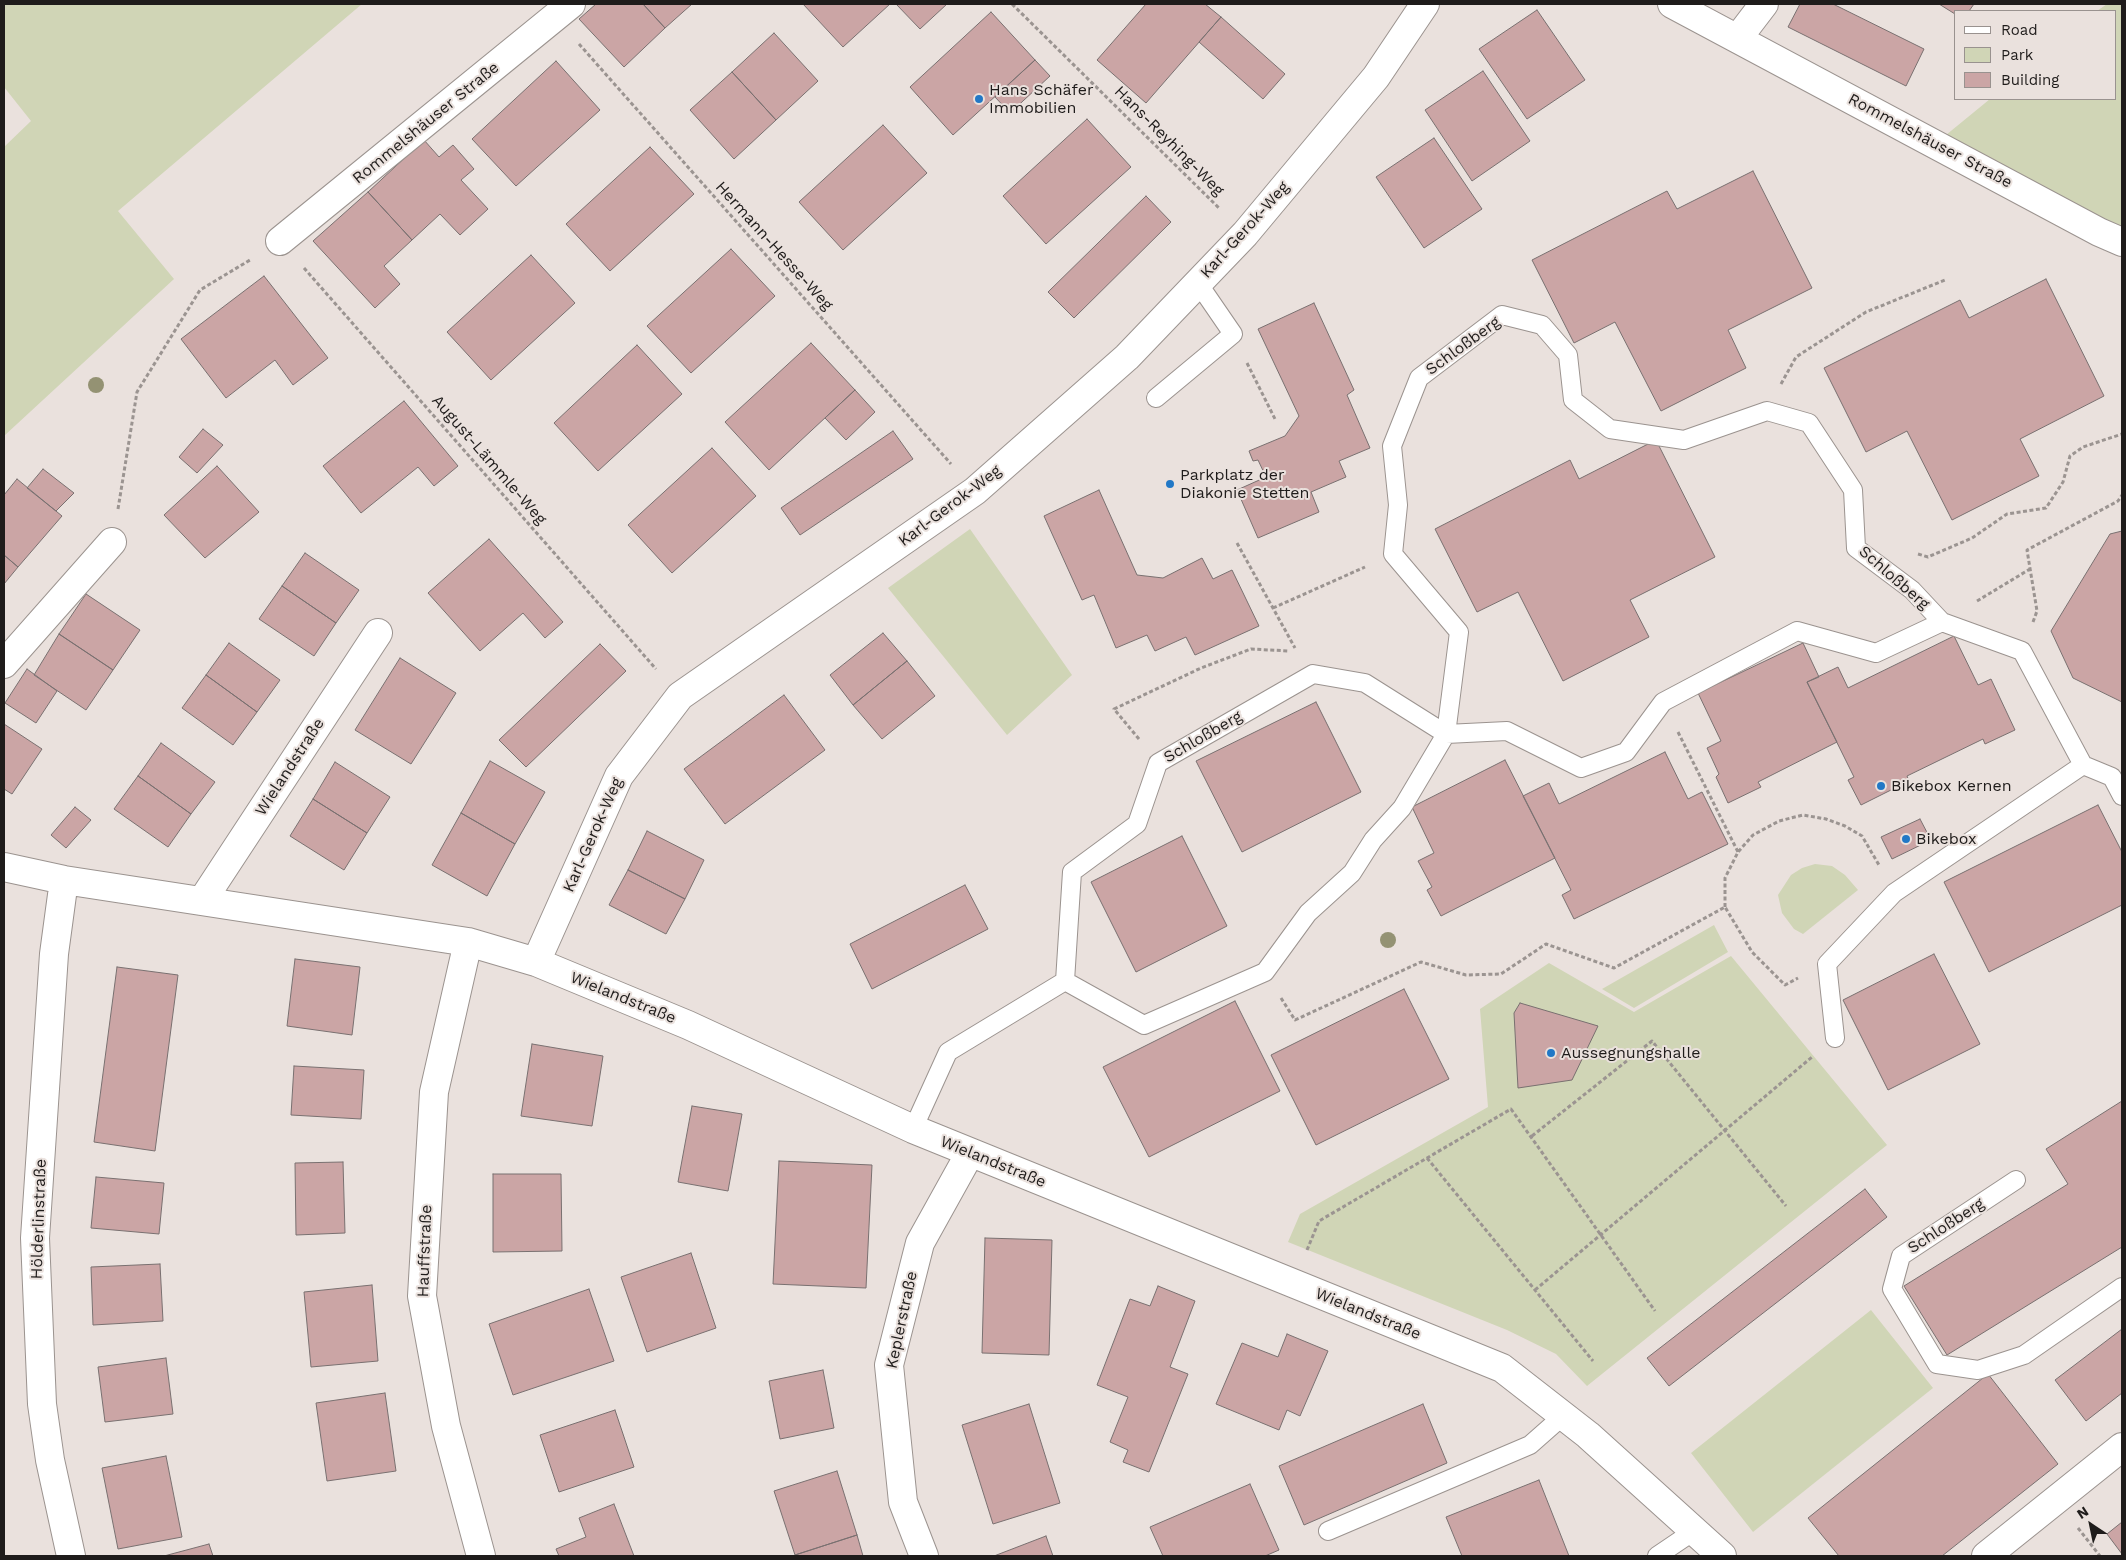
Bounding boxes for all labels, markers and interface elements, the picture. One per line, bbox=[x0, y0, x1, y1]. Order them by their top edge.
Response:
legend bbox=[1954, 10, 2116, 100]
text: Road bbox=[2001, 21, 2038, 39]
text: Park bbox=[2001, 46, 2033, 64]
street label: Rommelshäuser Straße bbox=[349, 58, 503, 188]
text: Building bbox=[2001, 71, 2059, 89]
place label: Hans Schäfer Immobilien bbox=[989, 80, 1093, 118]
street label: Hans-Reyhing-Weg bbox=[1110, 82, 1228, 200]
street label: Rommelshäuser Straße bbox=[1845, 90, 2015, 192]
marker: Hans Schäfer Immobilien bbox=[973, 93, 985, 105]
street label: Hermann-Hesse-Weg bbox=[711, 178, 837, 314]
street label: Karl-Gerok-Weg bbox=[1197, 178, 1293, 282]
street label: Schloßberg bbox=[1422, 313, 1504, 379]
street label: August-Lämmle-Weg bbox=[428, 391, 550, 529]
street label: Karl-Gerok-Weg bbox=[895, 461, 1005, 551]
place label: Parkplatz der Diakonie Stetten bbox=[1180, 465, 1309, 503]
marker: Parkplatz der Diakonie Stetten bbox=[1164, 478, 1176, 490]
street label: Schloßberg bbox=[1855, 542, 1933, 614]
street label: Schloßberg bbox=[1160, 707, 1246, 767]
street label: Wielandstraße bbox=[251, 715, 329, 819]
street label: Karl-Gerok-Weg bbox=[559, 775, 627, 895]
place label: Bikebox Kernen bbox=[1891, 776, 2012, 796]
marker: Bikebox Kernen bbox=[1875, 780, 1887, 792]
place label: Bikebox bbox=[1916, 829, 1977, 849]
marker: Bikebox bbox=[1900, 833, 1912, 845]
street label: Wielandstraße bbox=[567, 968, 679, 1028]
place label: Aussegnungshalle bbox=[1561, 1043, 1701, 1063]
marker: Aussegnungshalle bbox=[1545, 1047, 1557, 1059]
street label: Wielandstraße bbox=[937, 1132, 1049, 1192]
street label: Hölderlinstraße bbox=[27, 1158, 51, 1280]
street label: Schloßberg bbox=[1904, 1194, 1988, 1258]
street label: Hauffstraße bbox=[414, 1204, 436, 1298]
street label: Keplerstraße bbox=[882, 1270, 922, 1370]
street label: Wielandstraße bbox=[1312, 1284, 1424, 1344]
north arrow bbox=[2066, 1500, 2116, 1550]
text: N bbox=[2074, 1503, 2091, 1522]

